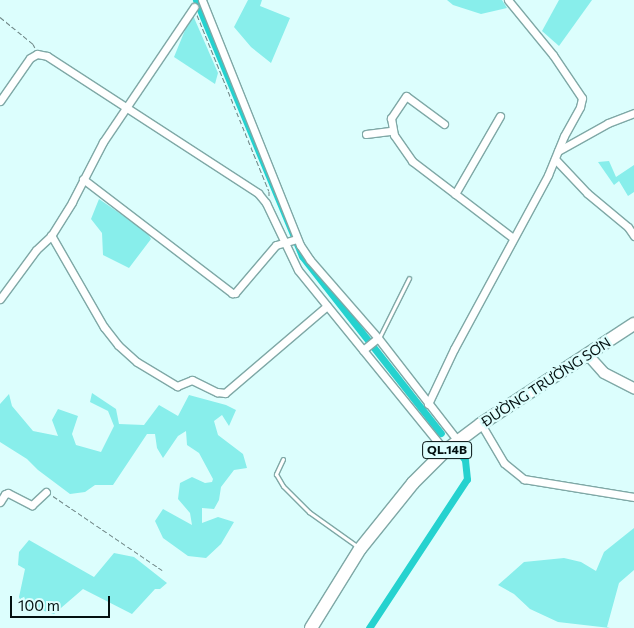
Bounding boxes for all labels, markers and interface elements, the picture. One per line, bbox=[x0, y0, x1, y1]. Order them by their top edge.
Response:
street label: ĐƯỜNG TRƯỜNG SƠN bbox=[478, 334, 614, 430]
road number: QL.14B bbox=[422, 440, 472, 460]
scale bar bbox=[12, 586, 112, 618]
text: 100 m bbox=[18, 596, 60, 614]

